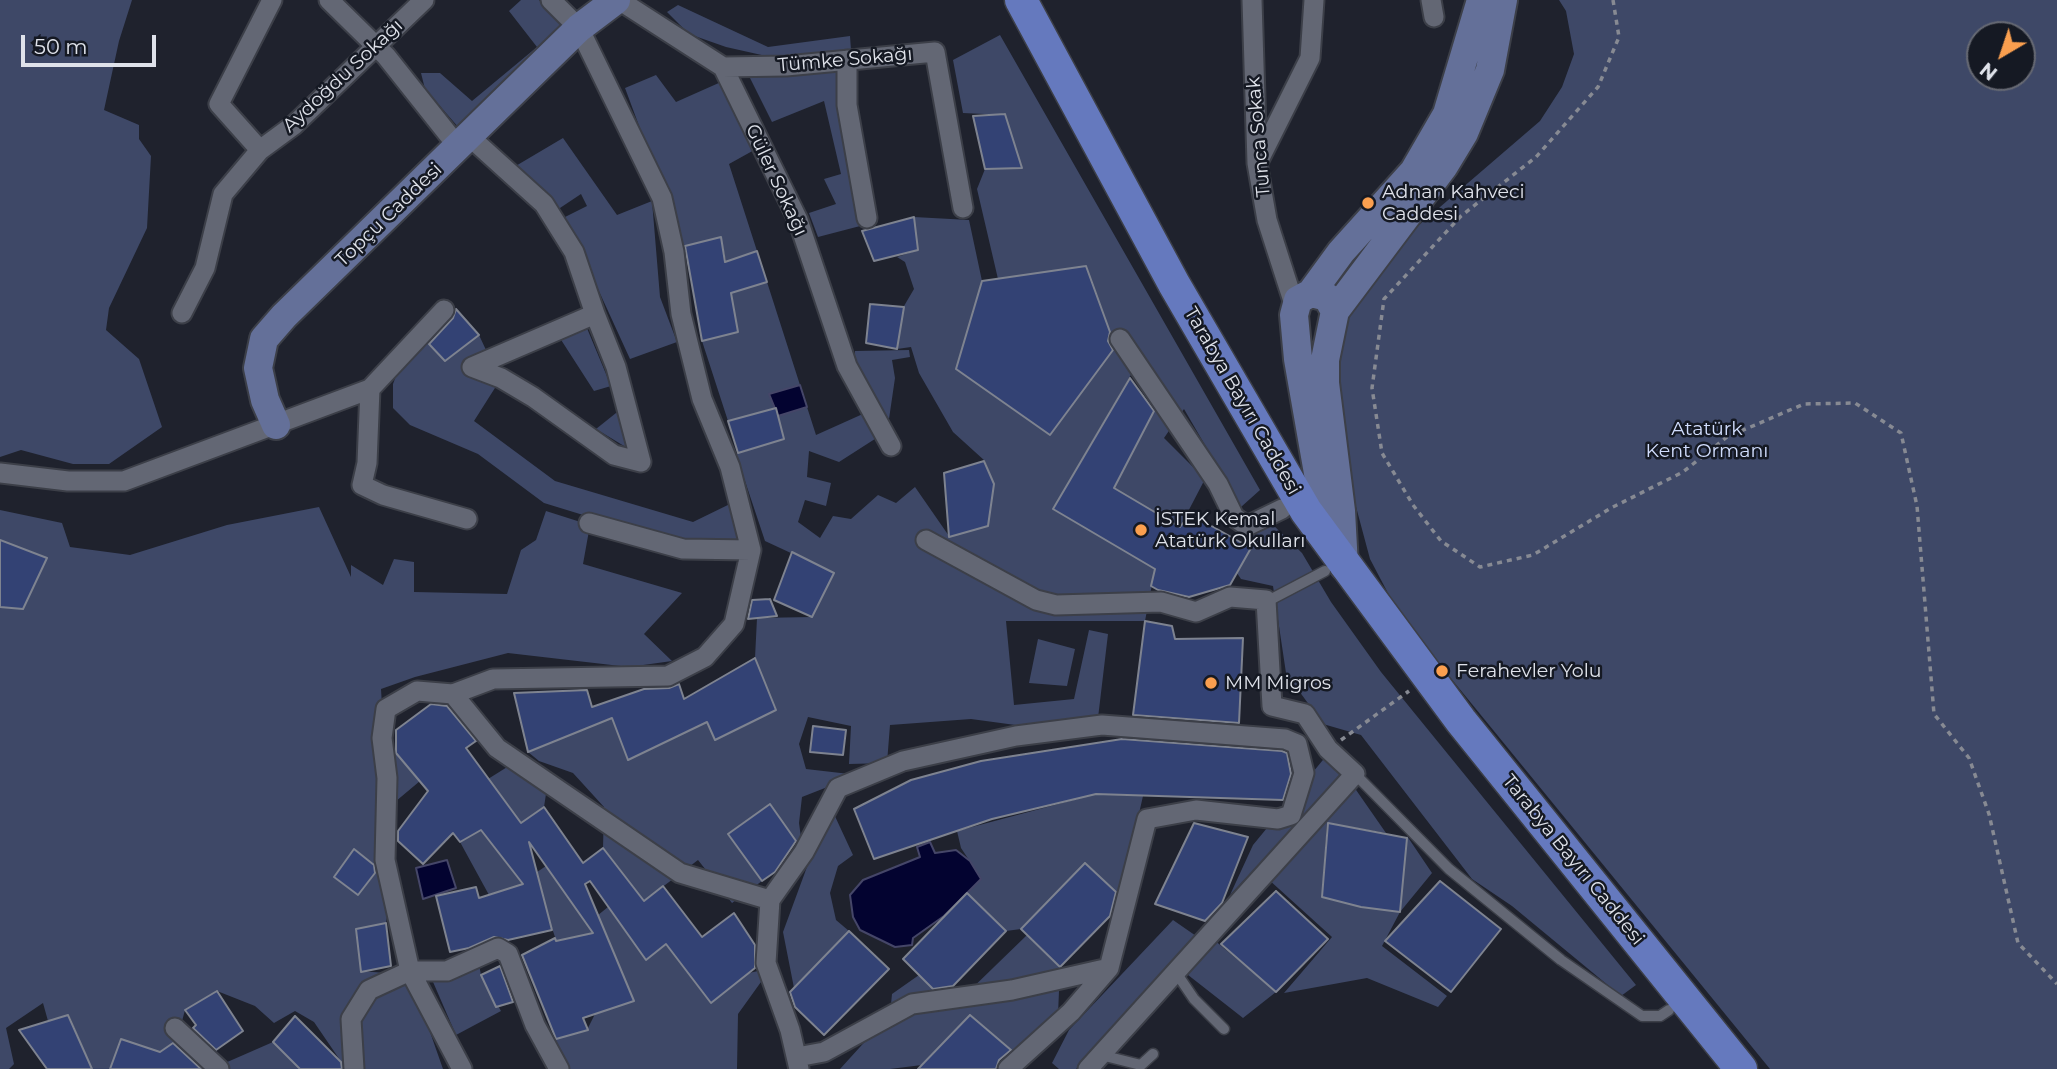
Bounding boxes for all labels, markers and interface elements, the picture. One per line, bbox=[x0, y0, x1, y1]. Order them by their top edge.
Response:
street label: Aydoğdu Sokağı bbox=[278, 15, 408, 137]
scale bar bbox=[24, 21, 159, 65]
north arrow bbox=[1966, 21, 2036, 91]
text: 50 m bbox=[34, 34, 88, 59]
street label: Tümke Sokağı bbox=[777, 43, 913, 77]
text: N bbox=[1976, 57, 2002, 85]
street label: Tunca Sokak bbox=[1242, 76, 1276, 198]
street label: Güler Sokağı bbox=[740, 120, 812, 240]
street label: Topçu Caddesi bbox=[331, 158, 447, 272]
place label: Adnan Kahveci Caddesi bbox=[1382, 181, 1525, 225]
marker: Adnan Kahveci Caddesi bbox=[1360, 195, 1376, 211]
street label: Tarabya Bayırı Caddesi bbox=[1179, 303, 1305, 499]
park label: Atatürk Kent Ormanı bbox=[1646, 418, 1768, 462]
place label: İSTEK Kemal Atatürk Okulları bbox=[1155, 508, 1305, 552]
marker: İSTEK Kemal Atatürk Okulları bbox=[1133, 522, 1149, 538]
place label: Ferahevler Yolu bbox=[1456, 660, 1602, 682]
marker: Ferahevler Yolu bbox=[1434, 663, 1450, 679]
place label: MM Migros bbox=[1225, 672, 1331, 694]
marker: MM Migros bbox=[1203, 675, 1219, 691]
street label: Tarabya Bayırı Caddesi bbox=[1497, 770, 1649, 950]

